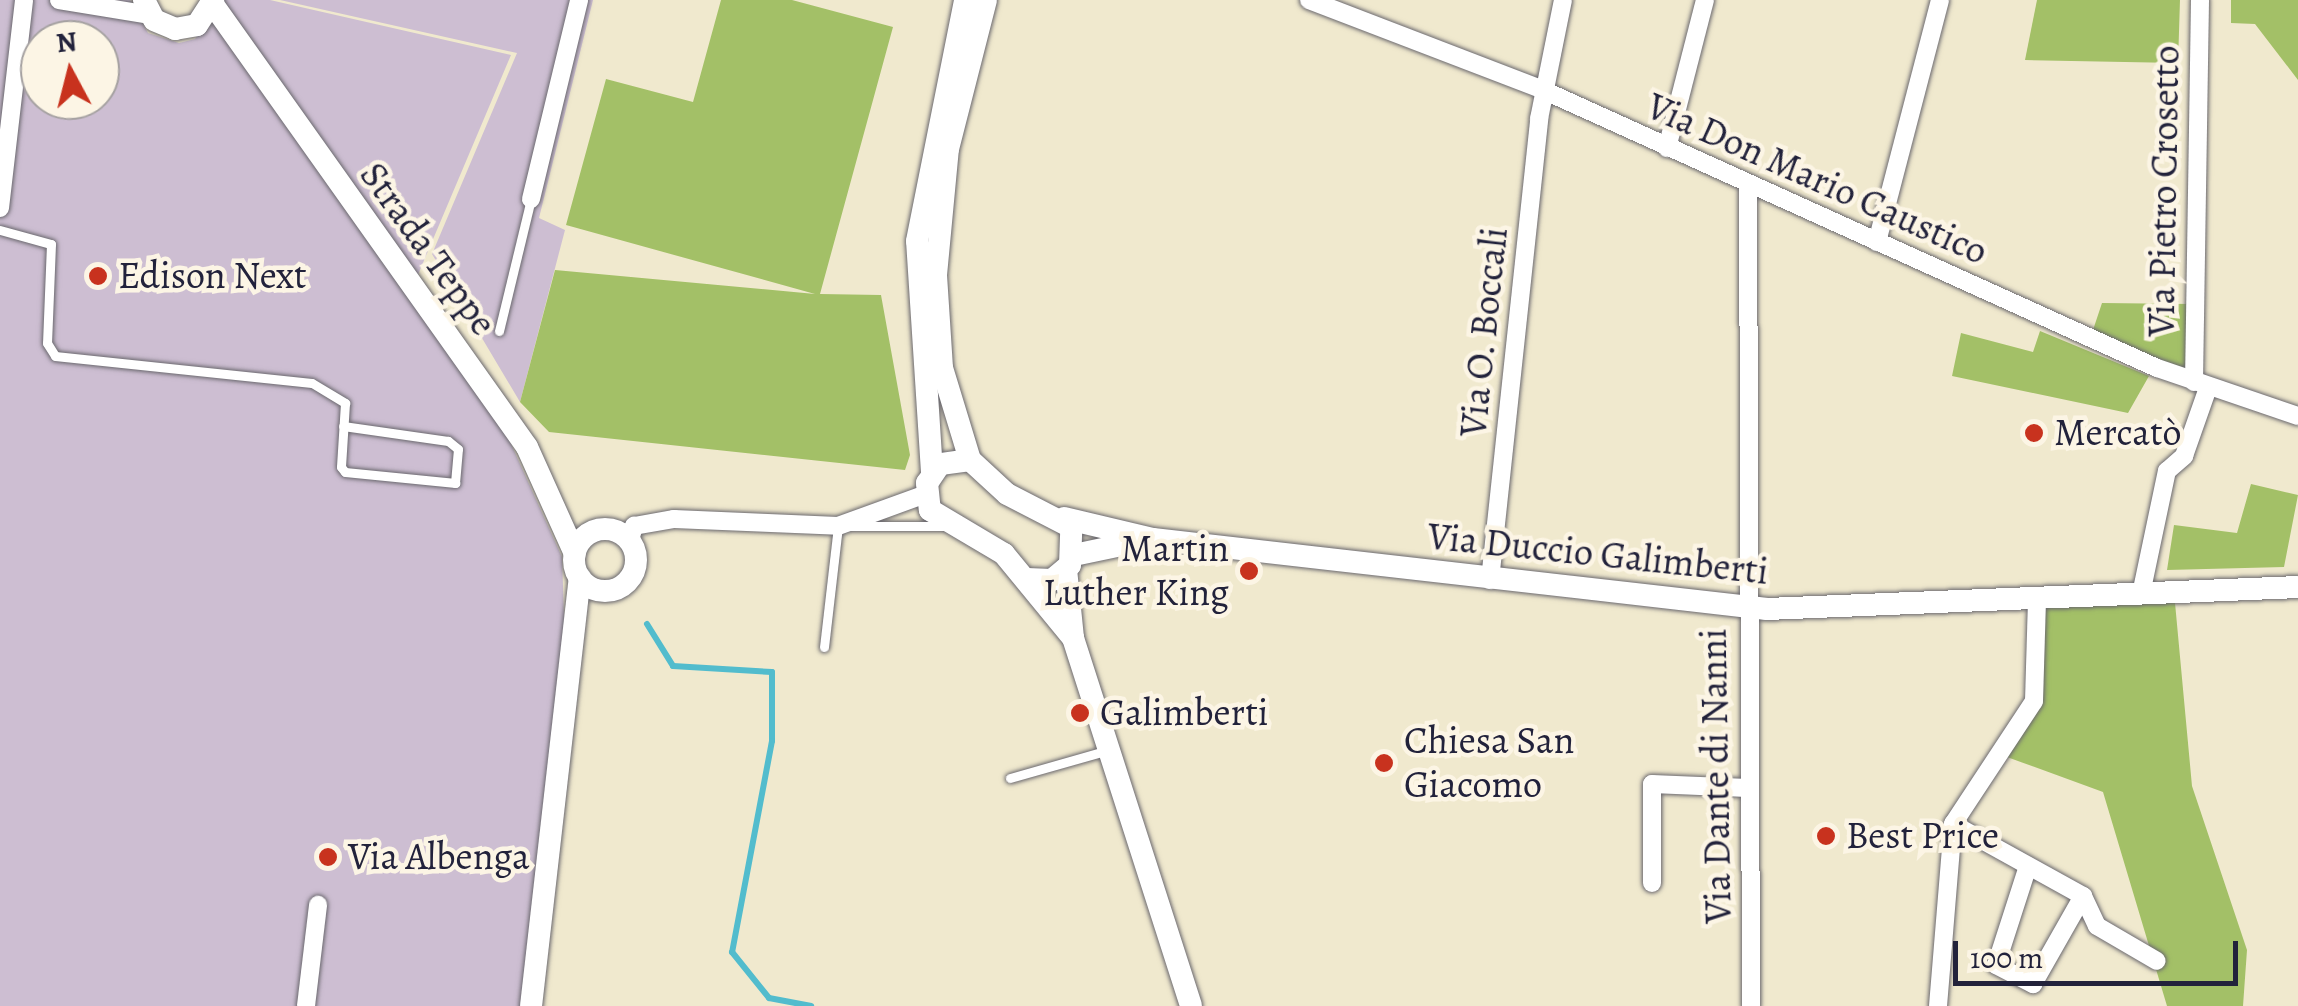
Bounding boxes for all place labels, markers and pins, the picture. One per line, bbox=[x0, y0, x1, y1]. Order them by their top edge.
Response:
place label: Edison Next bbox=[118, 253, 307, 299]
marker: Edison Next bbox=[87, 265, 109, 287]
place label: Mercatò bbox=[2054, 410, 2182, 456]
marker: Mercatò bbox=[2023, 422, 2045, 444]
place label: Martin Luther King bbox=[1043, 526, 1229, 616]
marker: Martin Luther King bbox=[1238, 560, 1260, 582]
place label: Galimberti bbox=[1100, 690, 1268, 736]
marker: Galimberti bbox=[1069, 702, 1091, 724]
place label: Chiesa San Giacomo bbox=[1404, 718, 1574, 808]
marker: Chiesa San Giacomo bbox=[1373, 752, 1395, 774]
place label: Best Price bbox=[1846, 813, 1999, 859]
marker: Best Price bbox=[1815, 825, 1837, 847]
place label: Via Albenga bbox=[348, 834, 530, 880]
marker: Via Albenga bbox=[317, 846, 339, 868]

